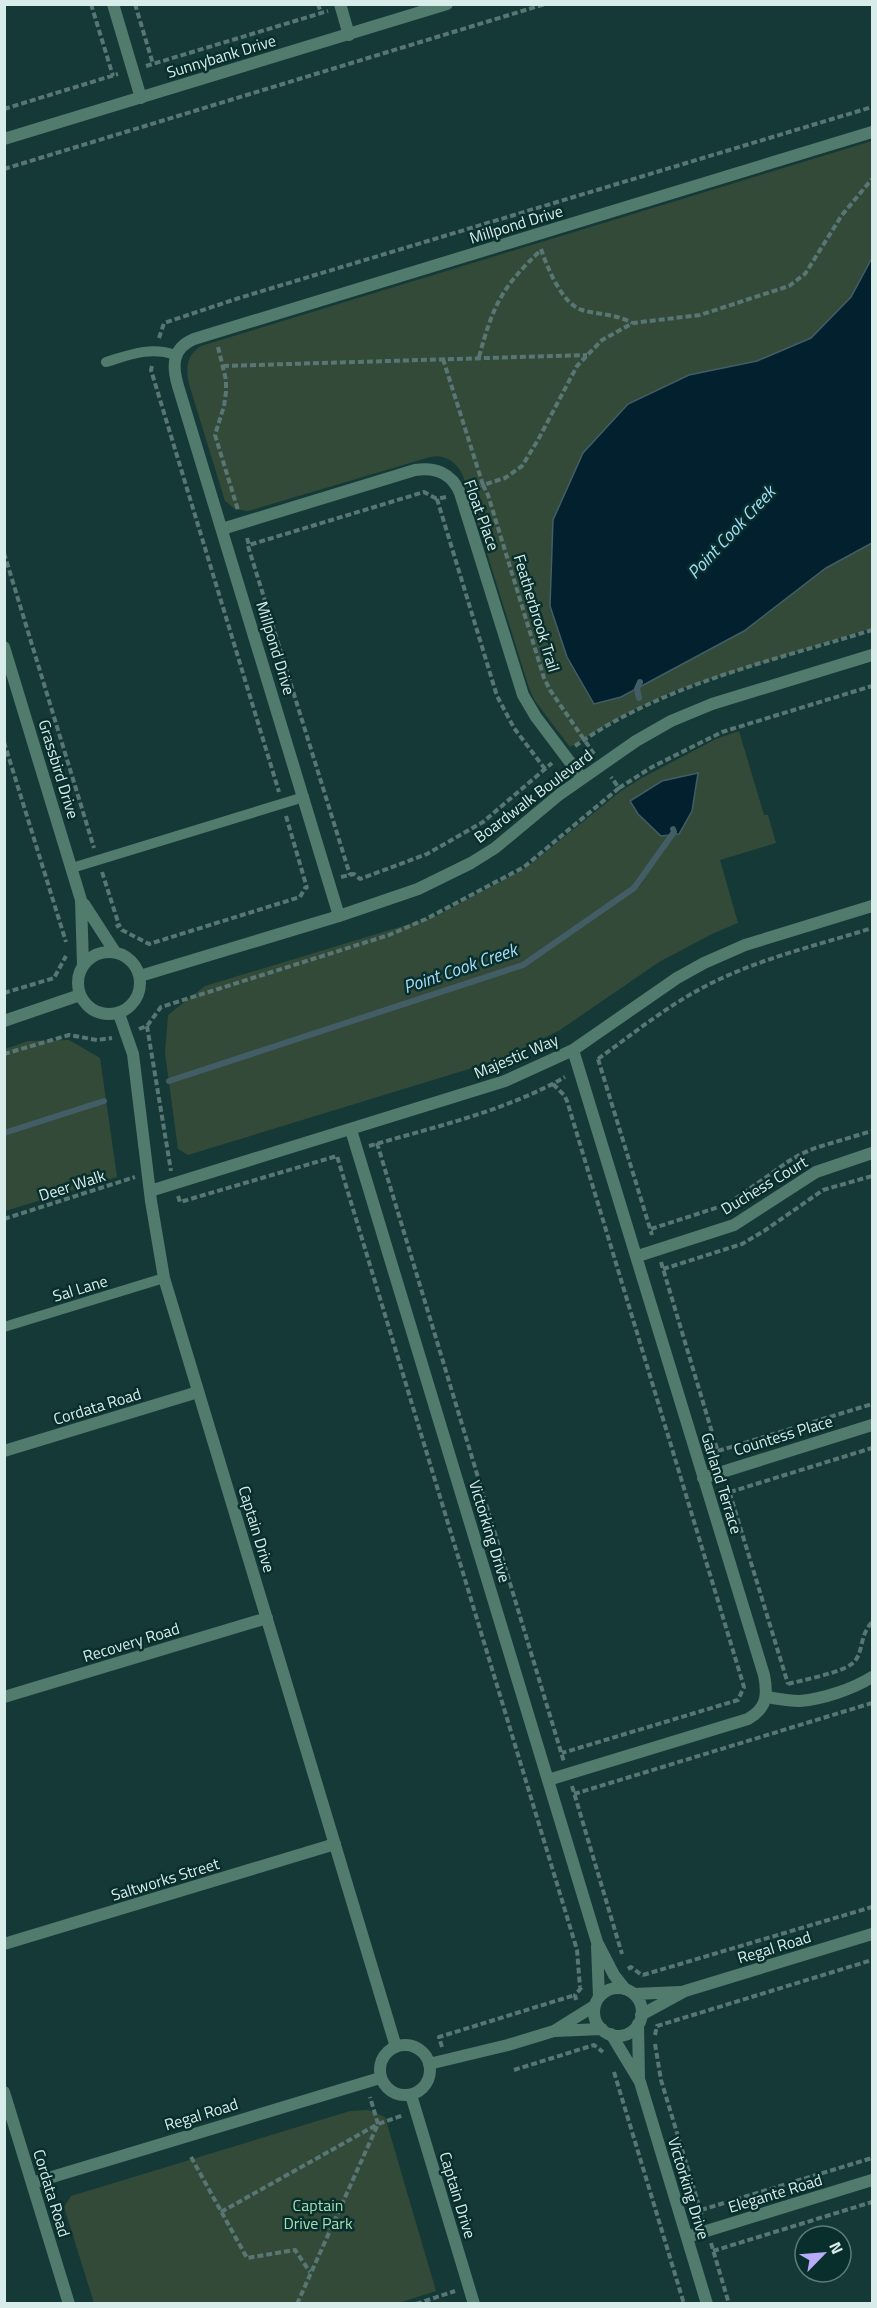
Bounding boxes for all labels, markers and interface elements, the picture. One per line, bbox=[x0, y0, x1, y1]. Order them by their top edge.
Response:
street label: Sunnybank Drive bbox=[163, 28, 279, 84]
street label: Millpond Drive bbox=[466, 198, 566, 250]
street label: Float Place bbox=[458, 476, 506, 554]
water label: Point Cook Creek bbox=[681, 478, 783, 585]
street label: Featherbrook Trail bbox=[508, 551, 566, 675]
street label: Millpond Drive bbox=[250, 598, 302, 698]
street label: Grassbird Drive bbox=[33, 716, 85, 822]
street label: Boardwalk Boulevard bbox=[469, 743, 597, 849]
water label: Point Cook Creek bbox=[399, 935, 522, 1000]
street label: Majestic Way bbox=[470, 1027, 562, 1085]
street label: Duchess Court bbox=[716, 1149, 812, 1220]
street label: Deer Walk bbox=[36, 1163, 109, 1207]
street label: Sal Lane bbox=[50, 1268, 110, 1308]
street label: Cordata Road bbox=[50, 1381, 144, 1431]
street label: Countess Place bbox=[731, 1409, 835, 1461]
street label: Garland Terrace bbox=[695, 1429, 749, 1537]
street label: Victorking Drive bbox=[463, 1477, 517, 1585]
street label: Captain Drive bbox=[232, 1483, 282, 1575]
street label: Recovery Road bbox=[80, 1616, 182, 1668]
street label: Saltworks Street bbox=[108, 1851, 222, 1907]
street label: Regal Road bbox=[734, 1924, 814, 1970]
street label: Regal Road bbox=[161, 2091, 241, 2137]
street label: Victorking Drive bbox=[662, 2134, 716, 2242]
street label: Cordata Road bbox=[27, 2146, 77, 2240]
street label: Captain Drive bbox=[433, 2149, 483, 2241]
street label: Elegante Road bbox=[725, 2167, 825, 2219]
park label: Captain Drive Park bbox=[283, 2193, 353, 2235]
north arrow bbox=[793, 2224, 853, 2284]
text: N bbox=[823, 2238, 850, 2258]

